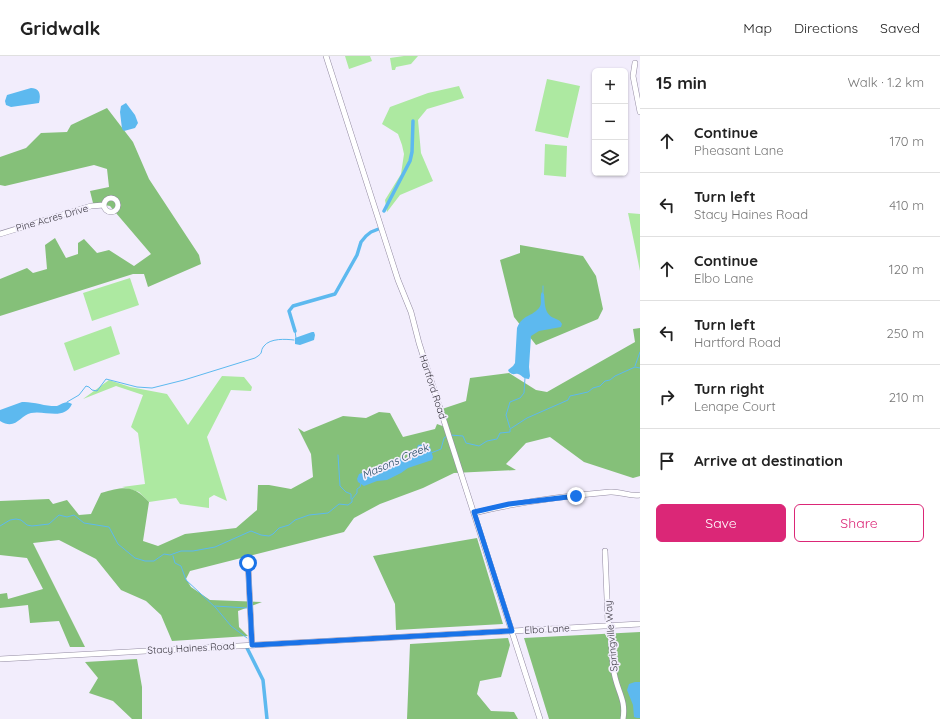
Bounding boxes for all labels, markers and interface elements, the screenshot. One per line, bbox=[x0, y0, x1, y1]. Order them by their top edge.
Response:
text: Gridwalk bbox=[20, 16, 100, 40]
text: Map bbox=[743, 19, 772, 37]
text: Directions bbox=[794, 19, 858, 37]
text: Saved bbox=[880, 19, 920, 37]
map controls bbox=[592, 68, 628, 176]
button: + bbox=[592, 68, 628, 104]
text: 15 min bbox=[656, 72, 707, 93]
text: Walk · 1.2 km bbox=[847, 74, 924, 90]
button: − bbox=[592, 104, 628, 140]
text: Continue bbox=[694, 123, 758, 142]
icon: ahead bbox=[656, 130, 678, 152]
text: 170 m bbox=[889, 133, 924, 149]
button: layers bbox=[592, 140, 628, 176]
text: Pheasant Lane bbox=[694, 142, 784, 158]
text: Turn left bbox=[694, 187, 756, 206]
icon: left bbox=[656, 194, 678, 216]
text: 410 m bbox=[889, 197, 924, 213]
street label: Pine Acres Drive bbox=[14, 201, 90, 235]
text: Stacy Haines Road bbox=[694, 206, 808, 222]
text: Continue bbox=[694, 251, 758, 270]
icon: ahead bbox=[656, 258, 678, 280]
text: 120 m bbox=[889, 261, 924, 277]
text: Elbo Lane bbox=[694, 270, 753, 286]
text: Turn left bbox=[694, 315, 756, 334]
icon: left bbox=[656, 322, 678, 344]
text: 250 m bbox=[887, 325, 924, 341]
text: Hartford Road bbox=[694, 334, 781, 350]
street label: Hartford Road bbox=[417, 353, 449, 421]
text: Turn right bbox=[694, 379, 765, 398]
icon: right bbox=[656, 386, 678, 408]
text: 210 m bbox=[889, 389, 924, 405]
text: Lenape Court bbox=[694, 398, 776, 414]
water label: Masons Creek bbox=[359, 440, 432, 482]
icon: arrive bbox=[656, 450, 678, 472]
text: Arrive at destination bbox=[694, 451, 843, 470]
route end bbox=[567, 487, 585, 505]
button: Save bbox=[656, 504, 786, 542]
button: Share bbox=[794, 504, 924, 542]
route start bbox=[239, 554, 257, 572]
street label: Springville Way bbox=[601, 600, 621, 672]
street label: Elbo Lane bbox=[524, 621, 570, 637]
street label: Stacy Haines Road bbox=[147, 639, 235, 657]

